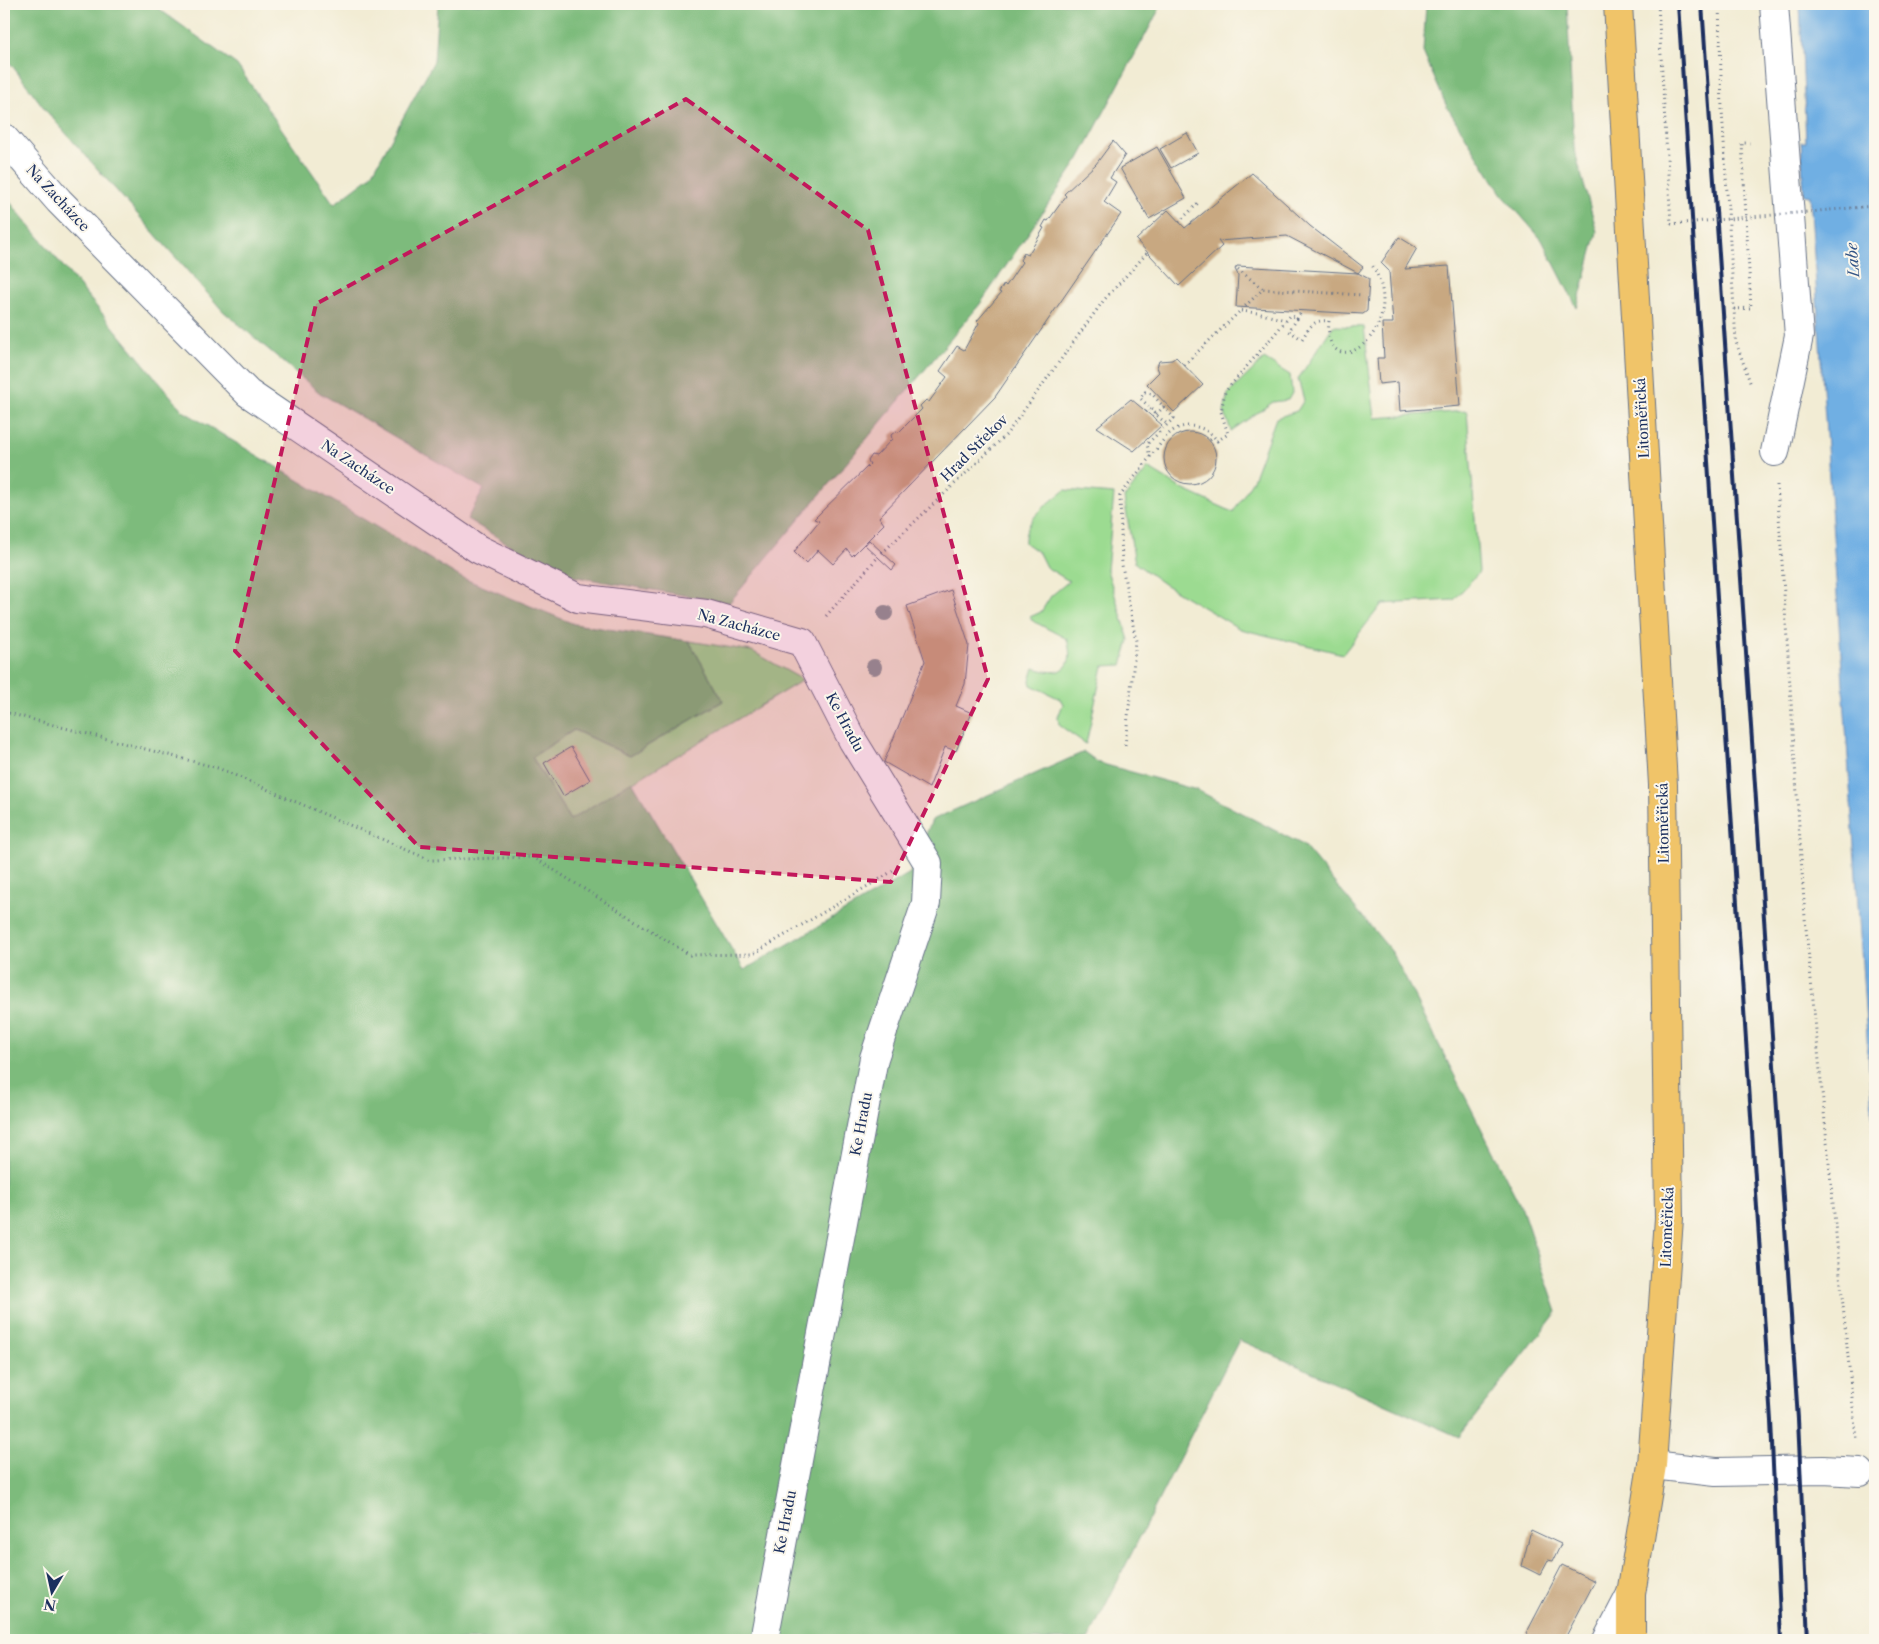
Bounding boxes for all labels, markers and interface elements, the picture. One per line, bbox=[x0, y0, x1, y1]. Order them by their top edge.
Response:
street label: Na Zacházce bbox=[22, 161, 94, 235]
water label: Labe bbox=[1842, 242, 1863, 279]
street label: Litoměřická bbox=[1631, 377, 1653, 459]
street label: Hrad Střekov bbox=[937, 410, 1012, 485]
street label: Na Zacházce bbox=[318, 436, 398, 498]
street label: Na Zacházce bbox=[696, 605, 782, 645]
street label: Ke Hradu bbox=[822, 689, 868, 755]
street label: Litoměřická bbox=[1653, 782, 1673, 863]
street label: Ke Hradu bbox=[846, 1090, 876, 1157]
street label: Litoměřická bbox=[1657, 1186, 1677, 1268]
street label: Ke Hradu bbox=[770, 1488, 800, 1555]
north arrow bbox=[28, 1566, 78, 1616]
text: N bbox=[43, 1595, 57, 1615]

